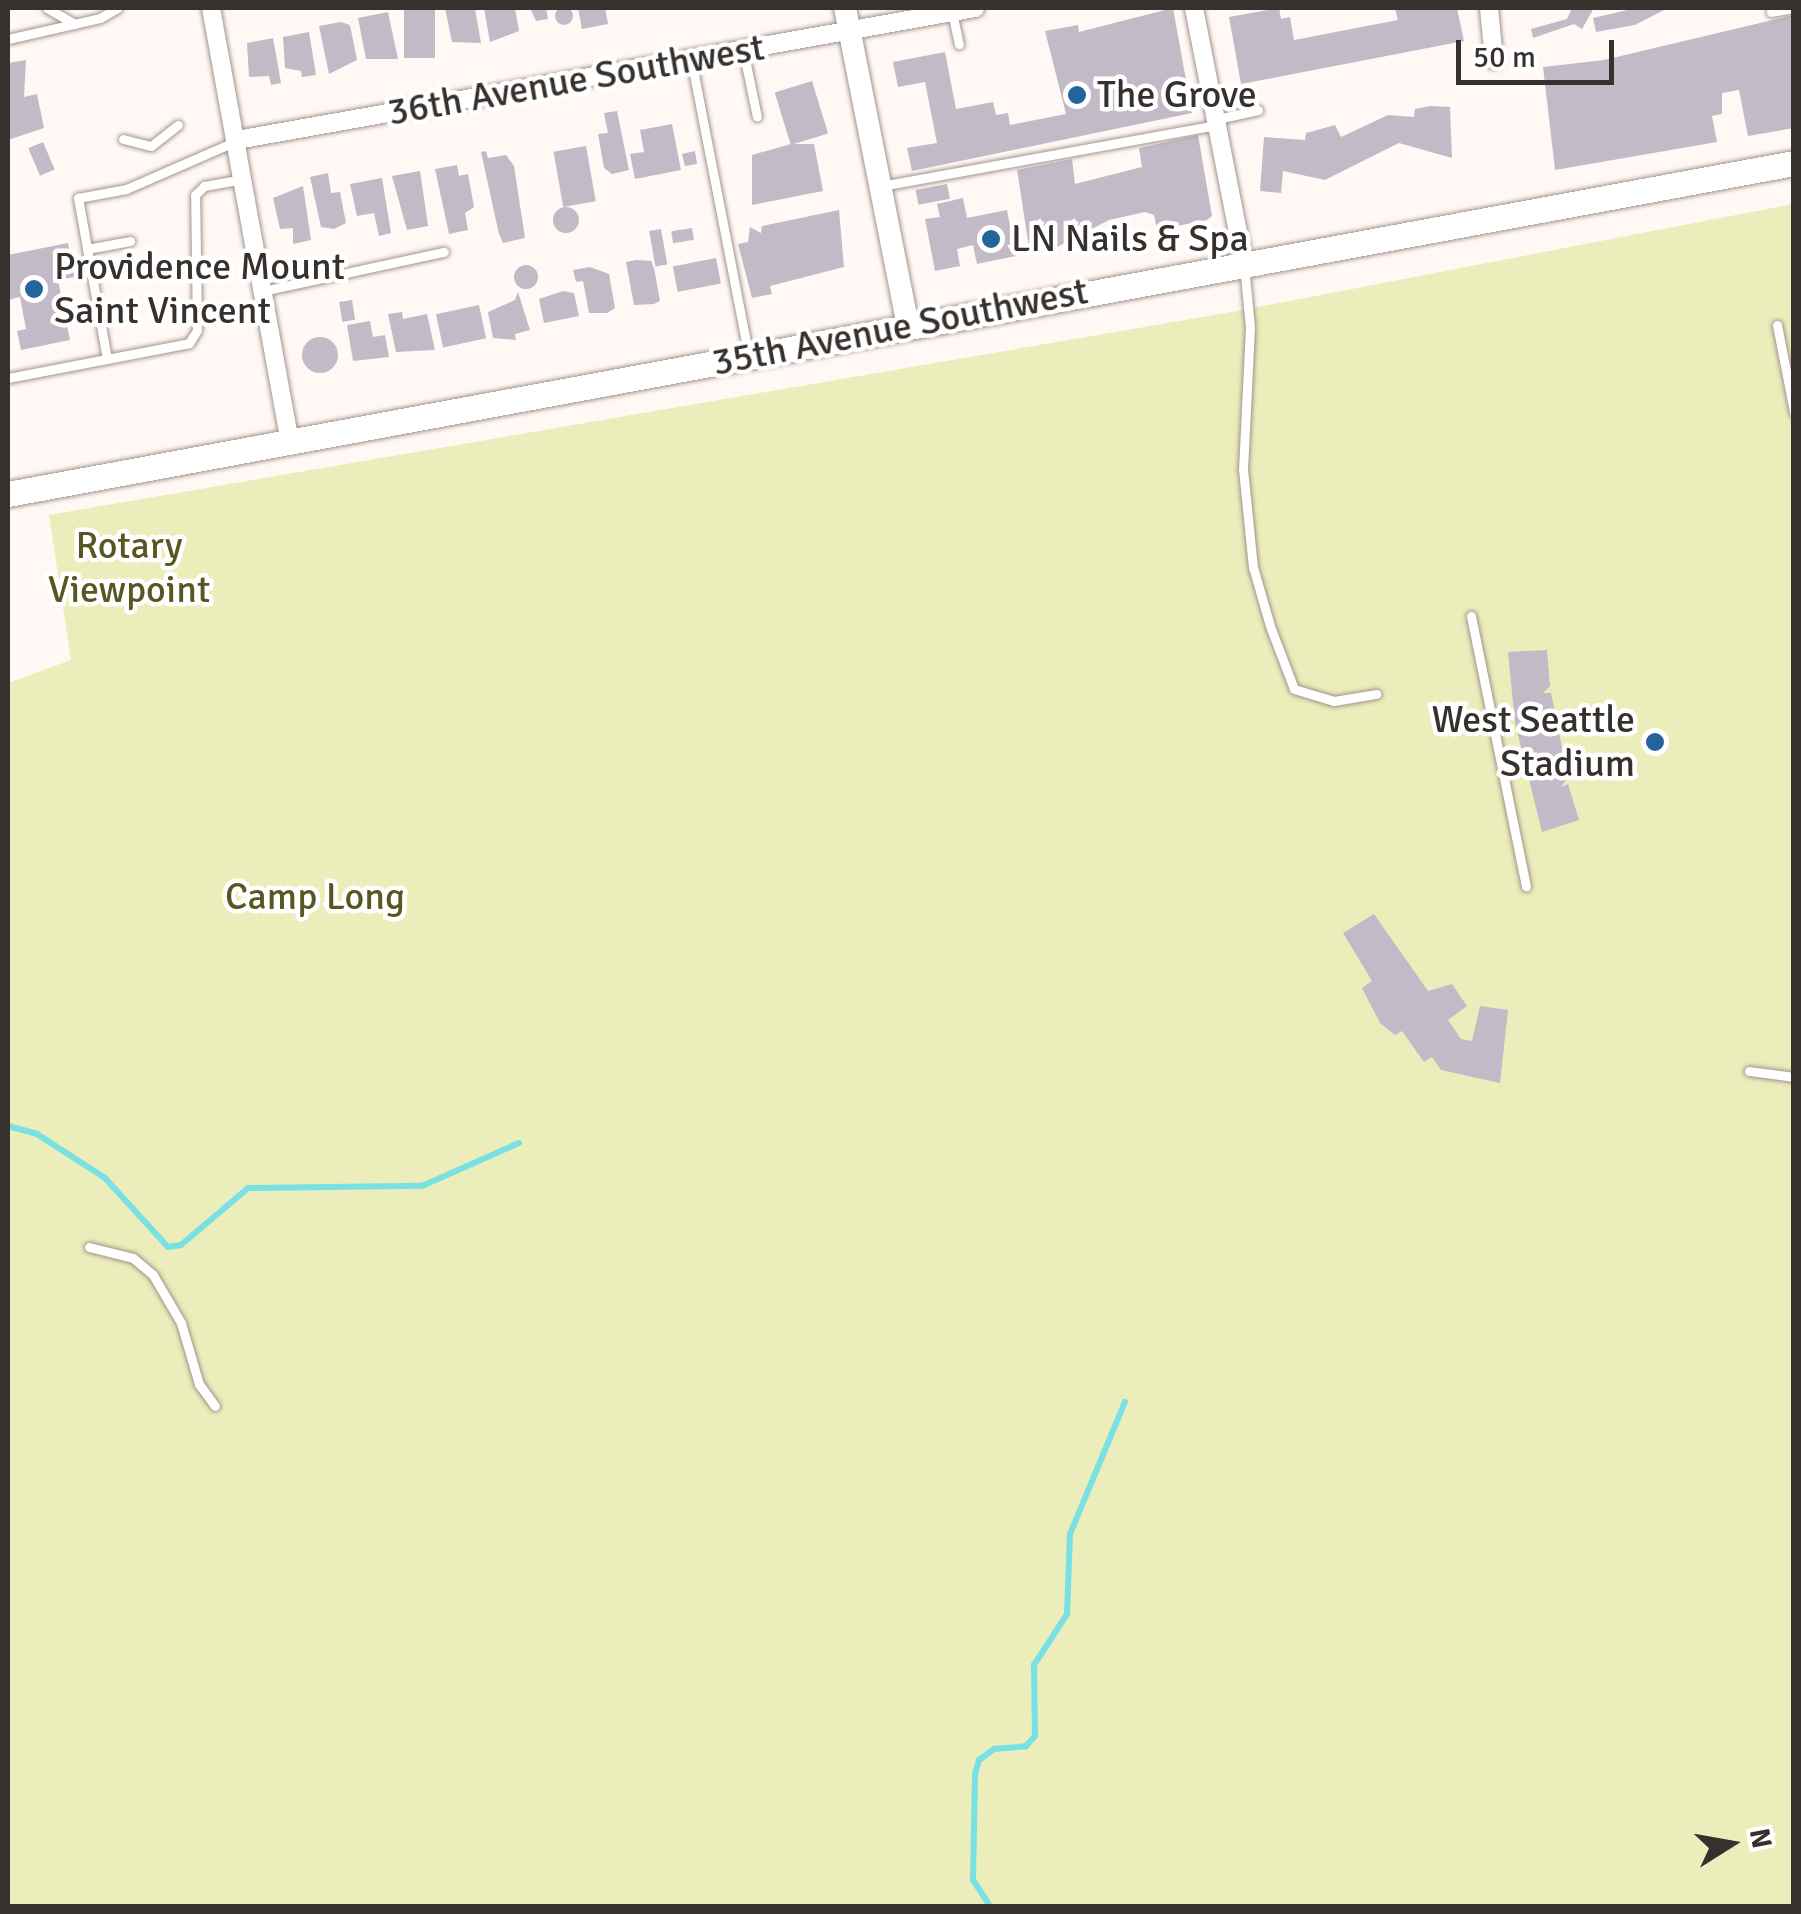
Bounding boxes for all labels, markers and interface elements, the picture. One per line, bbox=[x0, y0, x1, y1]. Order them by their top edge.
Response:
scale bar bbox=[1461, 20, 1618, 82]
street label: 36th Avenue Southwest bbox=[384, 24, 768, 136]
text: 50 m bbox=[1473, 39, 1536, 76]
place label: The Grove bbox=[1097, 72, 1257, 118]
marker: The Grove bbox=[1066, 84, 1088, 106]
place label: LN Nails & Spa bbox=[1011, 216, 1249, 262]
marker: LN Nails & Spa bbox=[980, 228, 1002, 250]
place label: Providence Mount Saint Vincent bbox=[54, 244, 345, 333]
street label: 35th Avenue Southwest bbox=[708, 268, 1092, 386]
marker: Providence Mount Saint Vincent bbox=[23, 278, 45, 300]
park label: Rotary Viewpoint bbox=[48, 523, 210, 612]
place label: West Seattle Stadium bbox=[1432, 697, 1635, 786]
marker: West Seattle Stadium bbox=[1644, 731, 1666, 753]
park label: Camp Long bbox=[225, 874, 405, 920]
north arrow bbox=[1681, 1794, 1781, 1894]
text: N bbox=[1742, 1825, 1779, 1851]

